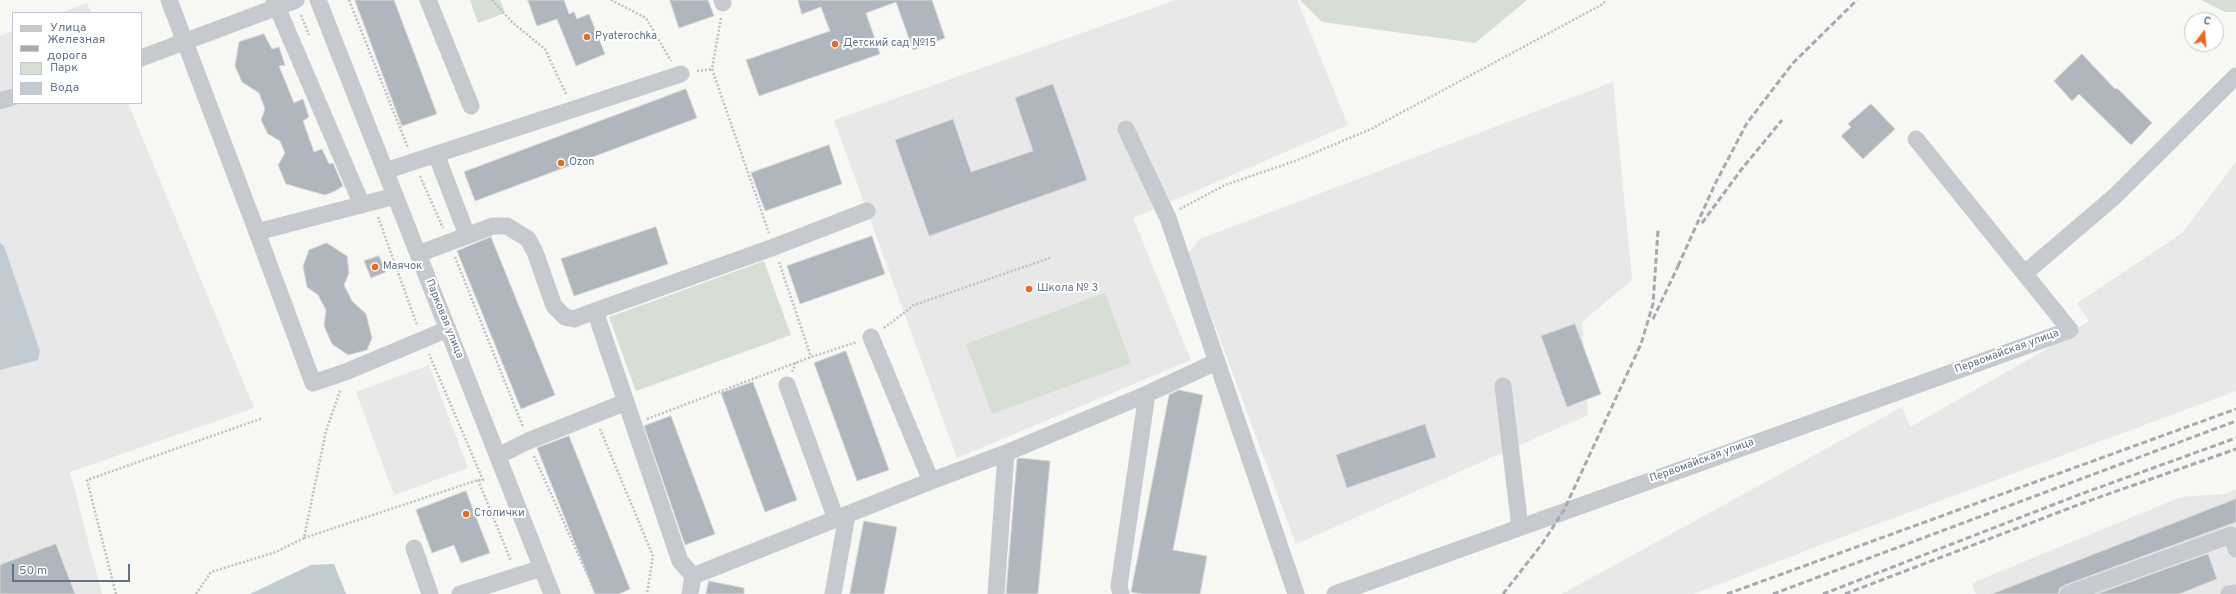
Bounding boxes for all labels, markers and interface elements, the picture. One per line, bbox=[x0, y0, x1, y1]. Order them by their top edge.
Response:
legend bbox=[12, 12, 142, 104]
north arrow bbox=[2184, 12, 2224, 52]
text: С bbox=[2202, 14, 2212, 29]
text: Улица bbox=[50, 20, 86, 36]
place label: Pyaterochka bbox=[595, 30, 657, 44]
text: Железная дорога bbox=[47, 32, 105, 64]
marker: Pyaterochka bbox=[582, 32, 592, 42]
place label: Детский сад №15 bbox=[843, 37, 936, 51]
marker: Детский сад №15 bbox=[830, 39, 840, 49]
text: Парк bbox=[50, 60, 78, 76]
text: Вода bbox=[50, 80, 79, 96]
place label: Ozon bbox=[569, 156, 595, 170]
marker: Ozon bbox=[556, 158, 566, 168]
place label: Маячок bbox=[383, 260, 422, 274]
marker: Маячок bbox=[370, 262, 380, 272]
street label: Парковая улица bbox=[422, 277, 466, 361]
place label: Школа № 3 bbox=[1037, 282, 1098, 296]
marker: Школа № 3 bbox=[1024, 284, 1034, 294]
street label: Первомайская улица bbox=[1953, 327, 2061, 377]
street label: Первомайская улица bbox=[1648, 436, 1756, 486]
place label: Столички bbox=[474, 507, 525, 521]
marker: Столички bbox=[461, 509, 471, 519]
scale bar bbox=[14, 556, 132, 582]
text: 50 m bbox=[19, 563, 47, 579]

